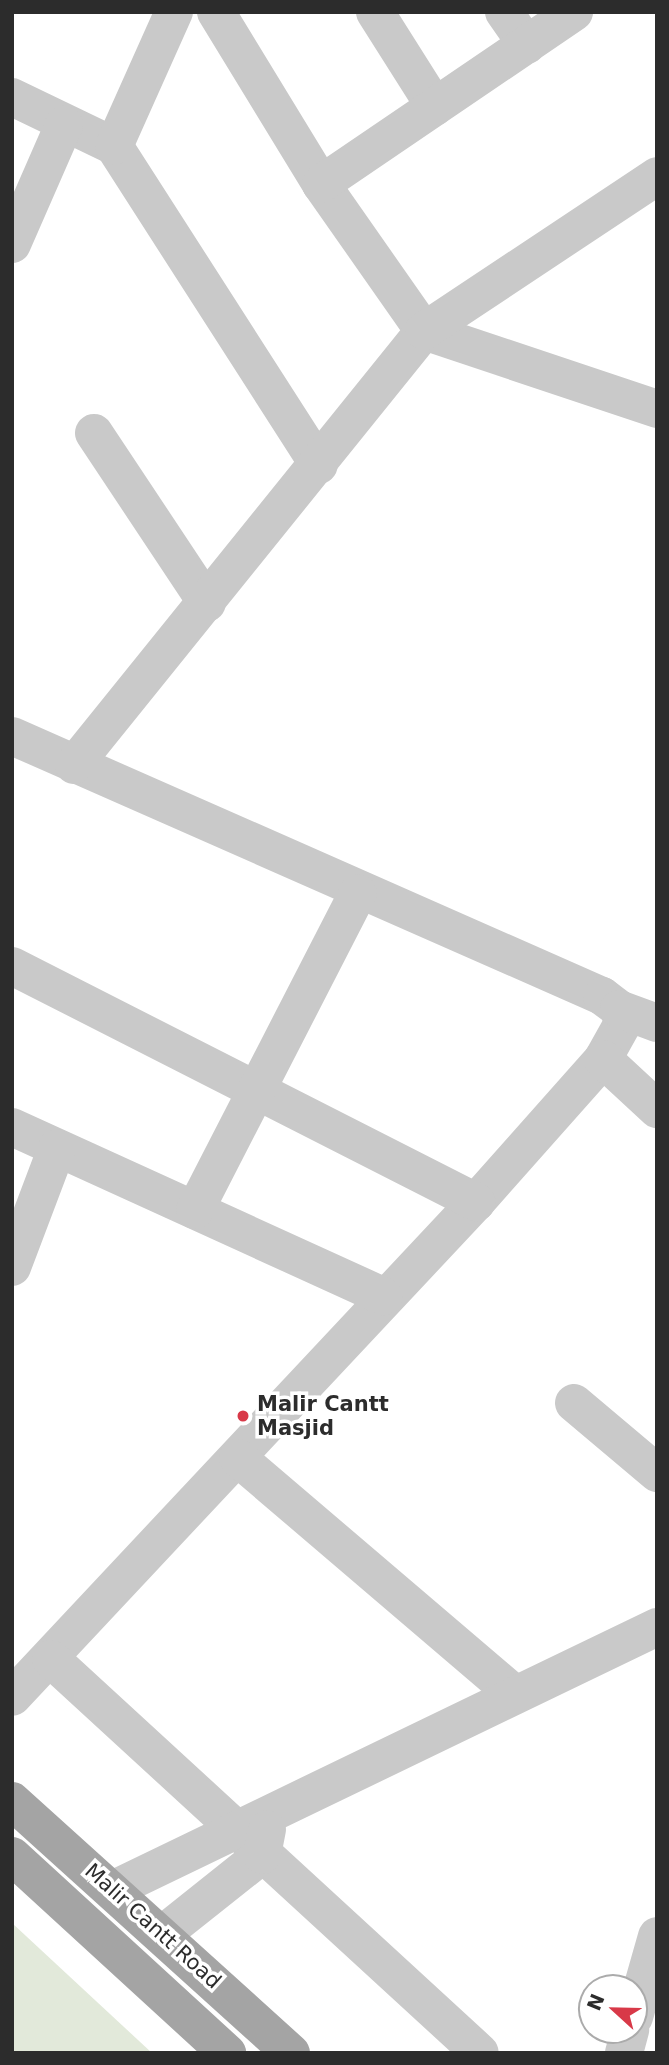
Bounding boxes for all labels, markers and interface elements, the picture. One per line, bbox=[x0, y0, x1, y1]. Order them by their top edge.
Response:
place label: Malir Cantt Masjid bbox=[257, 1391, 389, 1441]
marker: Malir Cantt Masjid bbox=[235, 1408, 251, 1424]
street label: Malir Cantt Road bbox=[80, 1858, 226, 1994]
north arrow bbox=[578, 1974, 648, 2044]
text: N bbox=[582, 1990, 609, 2013]

